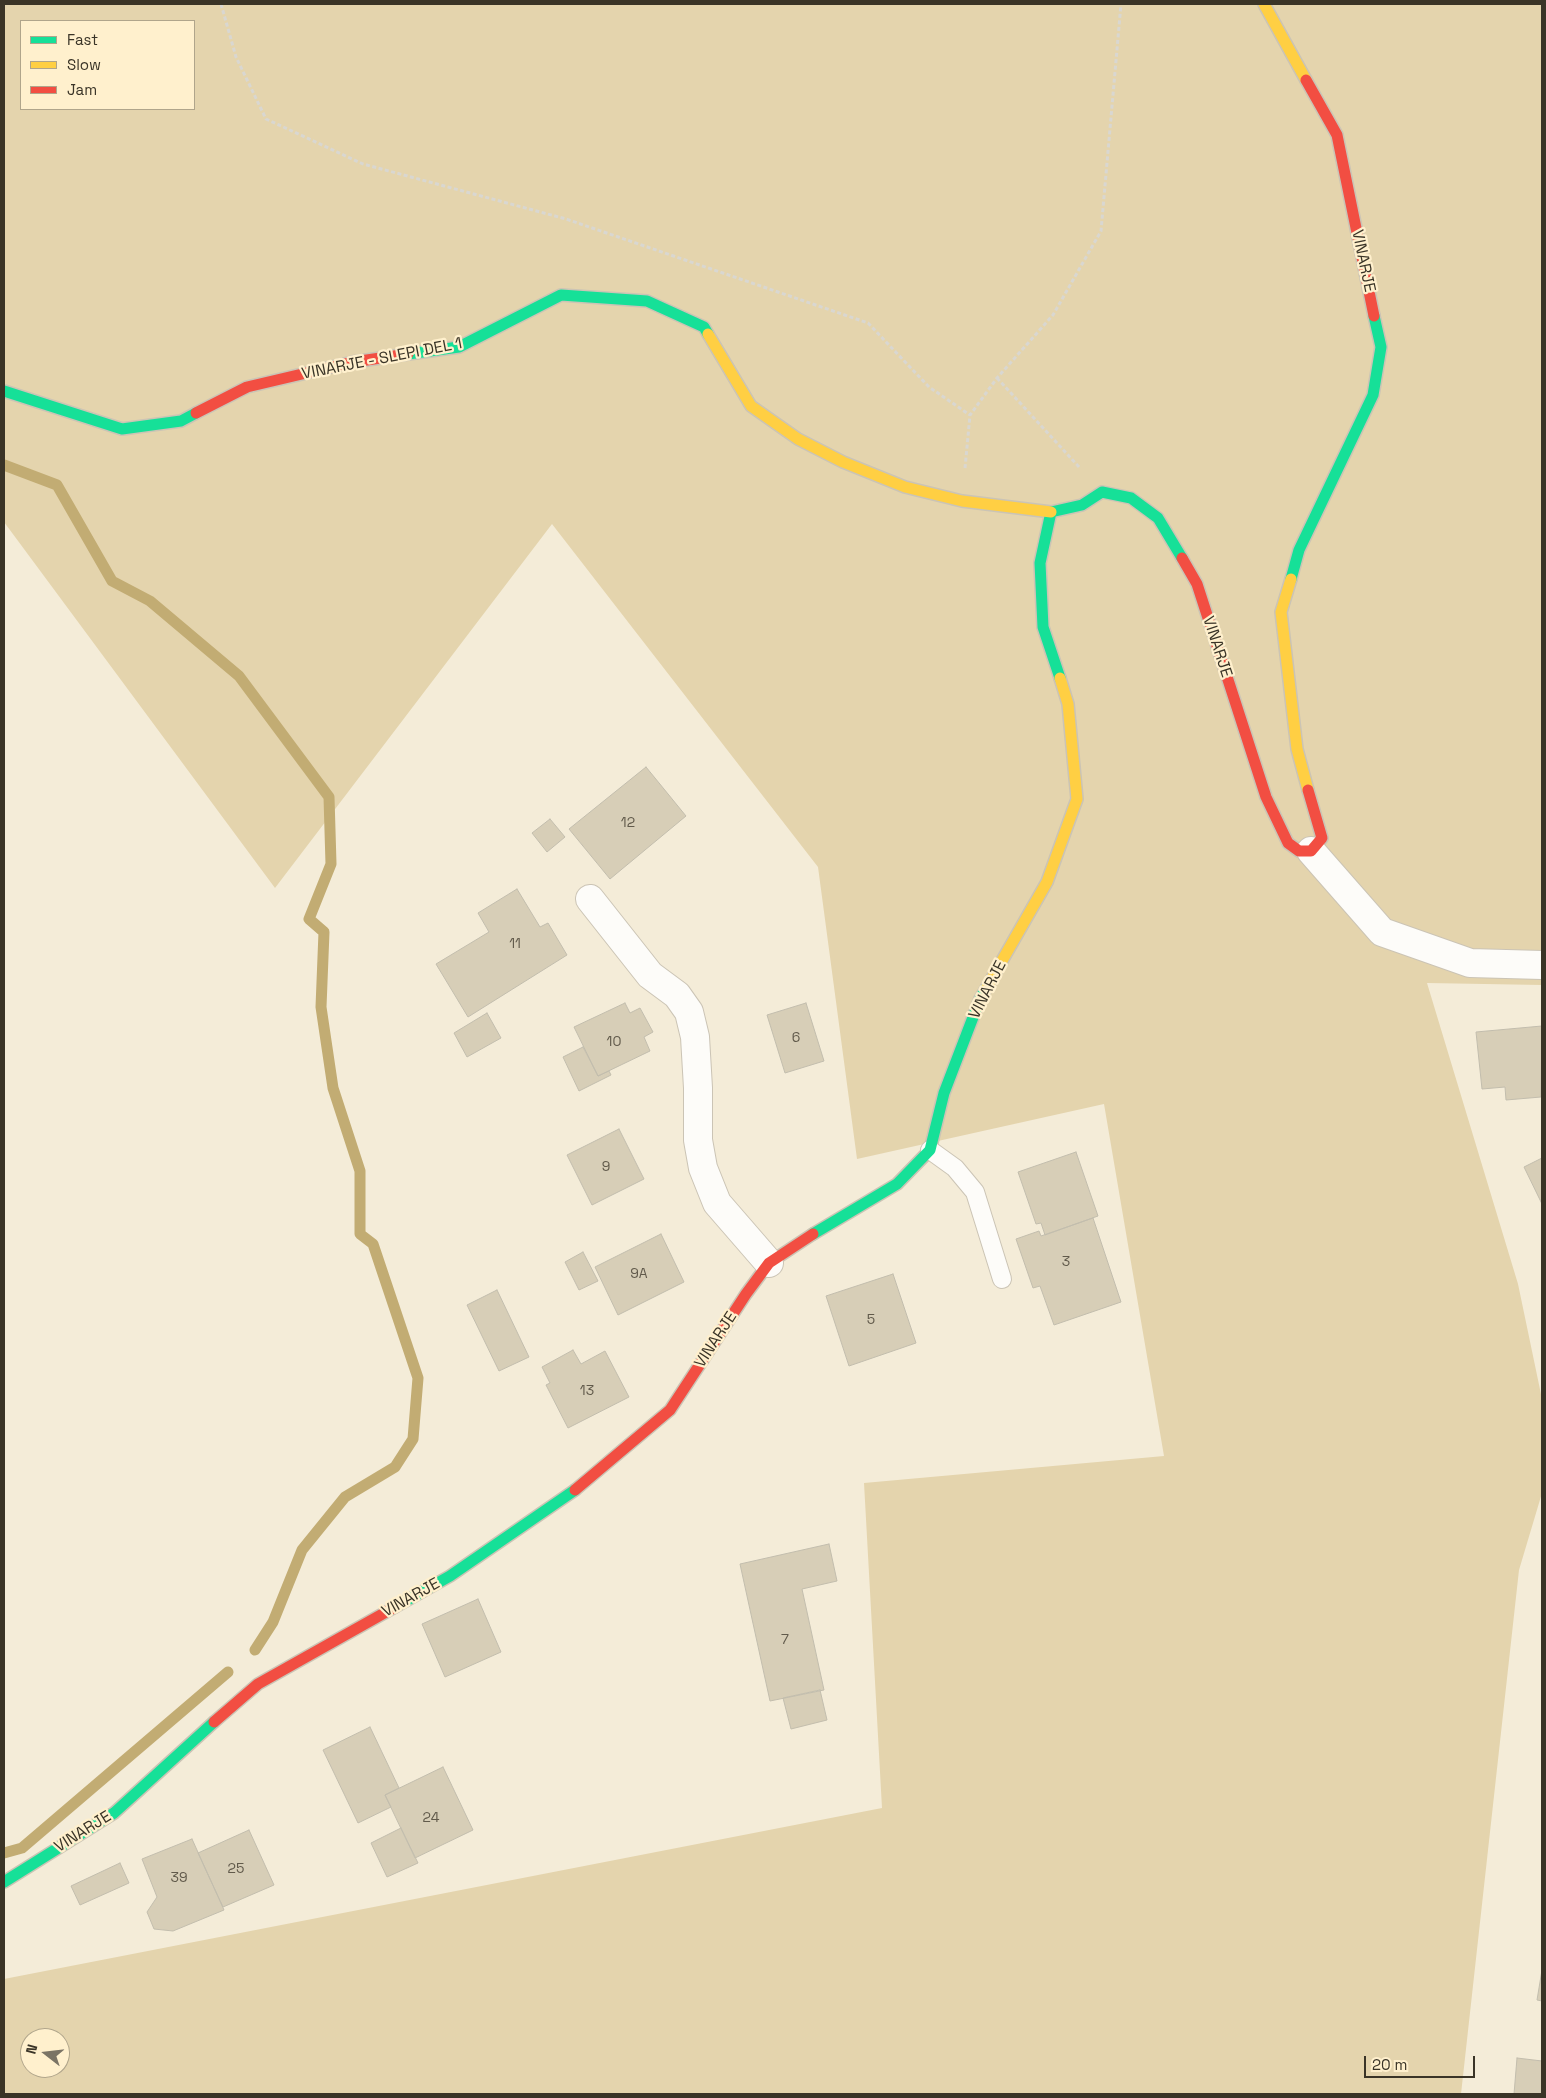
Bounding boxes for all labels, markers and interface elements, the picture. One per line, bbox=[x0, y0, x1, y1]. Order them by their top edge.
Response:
legend bbox=[20, 20, 195, 110]
text: Fast bbox=[67, 30, 98, 49]
text: Slow bbox=[67, 55, 101, 74]
text: Jam bbox=[67, 80, 97, 99]
street label: VINARJE bbox=[1347, 228, 1379, 294]
street label: VINARJE - SLEPI DEL 1 bbox=[300, 334, 464, 384]
street label: VINARJE bbox=[1198, 614, 1236, 680]
house number: 12 bbox=[621, 815, 635, 831]
house number: 11 bbox=[509, 936, 521, 952]
street label: VINARJE bbox=[965, 958, 1011, 1022]
house number: 6 bbox=[792, 1030, 800, 1046]
house number: 10 bbox=[607, 1034, 621, 1050]
house number: 9 bbox=[602, 1159, 610, 1175]
house number: 3 bbox=[1062, 1254, 1070, 1270]
house number: 9A bbox=[630, 1266, 648, 1282]
street label: VINARJE bbox=[691, 1308, 741, 1372]
house number: 5 bbox=[867, 1312, 875, 1328]
house number: 13 bbox=[580, 1383, 594, 1399]
street label: VINARJE bbox=[379, 1574, 443, 1622]
house number: 7 bbox=[781, 1632, 789, 1648]
street label: VINARJE bbox=[51, 1807, 115, 1857]
house number: 24 bbox=[423, 1810, 439, 1826]
house number: 25 bbox=[228, 1861, 244, 1877]
house number: 39 bbox=[170, 1870, 188, 1886]
north arrow bbox=[20, 2028, 70, 2078]
text: N bbox=[22, 2042, 41, 2056]
scale bar bbox=[1366, 2046, 1477, 2078]
text: 20 m bbox=[1372, 2055, 1407, 2074]

